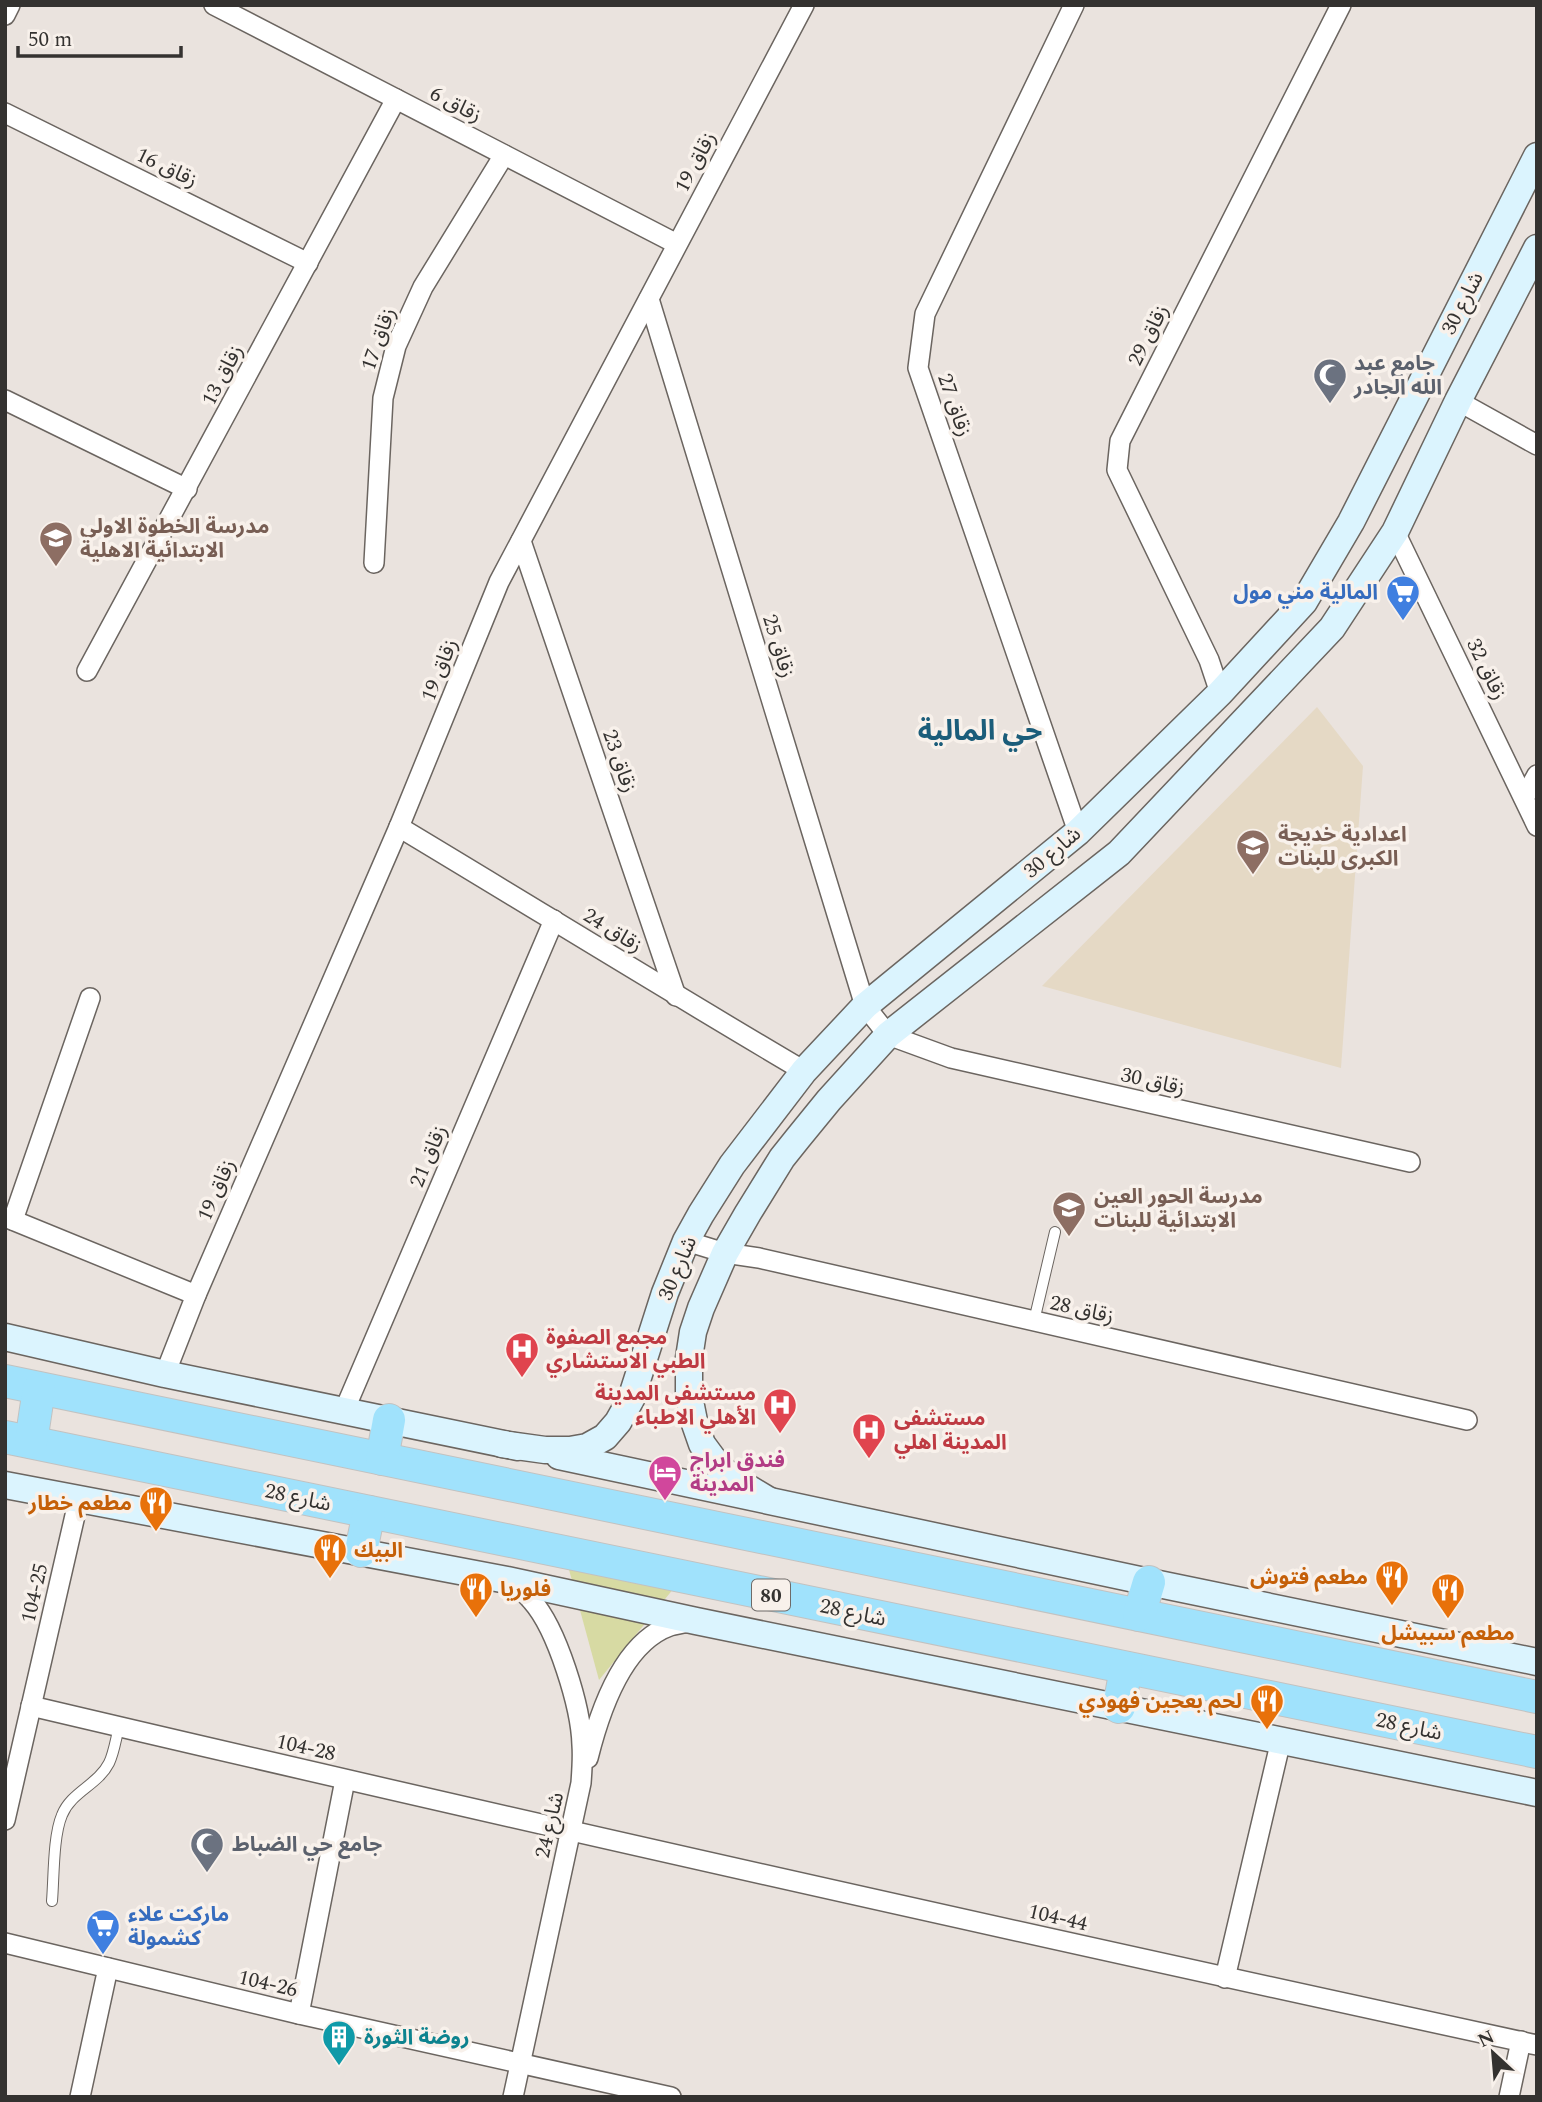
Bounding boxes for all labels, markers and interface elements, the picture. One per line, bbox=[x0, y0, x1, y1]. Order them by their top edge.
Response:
scale bar bbox=[18, 14, 180, 58]
text: 50 m bbox=[28, 24, 72, 56]
street label: زقاق 6 bbox=[424, 78, 487, 132]
street label: زقاق 19 bbox=[666, 126, 725, 199]
street label: زقاق 16 bbox=[130, 139, 203, 197]
street label: شارع 30 bbox=[1433, 266, 1492, 341]
street label: زقاق 29 bbox=[1120, 299, 1178, 372]
street label: زقاق 17 bbox=[353, 303, 405, 375]
street label: زقاق 13 bbox=[193, 339, 252, 412]
place label: جامع عبد الله الجادر bbox=[1353, 348, 1442, 404]
mosque icon: جامع عبد الله الجادر bbox=[1311, 356, 1349, 405]
street label: زقاق 27 bbox=[928, 369, 980, 441]
place label: مدرسة الخطوة الاولى الابتدائية الاهلية bbox=[80, 511, 269, 567]
school or university icon: مدرسة الخطوة الاولى الابتدائية الاهلية bbox=[37, 519, 75, 568]
supermarket icon: المالية مني مول bbox=[1384, 573, 1422, 622]
place label: المالية مني مول bbox=[1233, 577, 1378, 609]
street label: زقاق 25 bbox=[753, 610, 803, 682]
street label: زقاق 32 bbox=[1457, 633, 1515, 706]
street label: زقاق 19 bbox=[413, 634, 467, 707]
district label: حي المالية bbox=[918, 710, 1042, 753]
street label: زقاق 23 bbox=[593, 725, 645, 797]
street label: شارع 30 bbox=[1017, 819, 1089, 887]
place label: اعدادية خديجة الكبرى للبنات bbox=[1278, 819, 1407, 875]
school or university icon: اعدادية خديجة الكبرى للبنات bbox=[1234, 827, 1272, 876]
street label: زقاق 24 bbox=[576, 900, 649, 962]
street label: زقاق 30 bbox=[1117, 1059, 1188, 1105]
street label: زقاق 21 bbox=[401, 1120, 456, 1193]
street label: زقاق 19 bbox=[189, 1154, 245, 1227]
place label: مدرسة الحور العين الابتدائية للبنات bbox=[1094, 1181, 1263, 1237]
school or university icon: مدرسة الحور العين الابتدائية للبنات bbox=[1050, 1189, 1088, 1238]
street label: شارع 30 bbox=[650, 1231, 706, 1306]
street label: زقاق 28 bbox=[1046, 1287, 1117, 1333]
place label: مجمع الصفوة الطبي الاستشاري bbox=[546, 1322, 706, 1378]
hospital icon: مجمع الصفوة الطبي الاستشاري bbox=[503, 1330, 541, 1379]
place label: مستشفى المدينة الأهلي الاطباء bbox=[595, 1378, 756, 1434]
hospital icon: مستشفى المدينة الأهلي الاطباء bbox=[761, 1386, 799, 1435]
place label: مستشفى المدينة اهلي bbox=[894, 1403, 1007, 1459]
hospital icon: مستشفى المدينة اهلي bbox=[850, 1411, 888, 1460]
place label: فندق ابراج المدينة bbox=[690, 1445, 785, 1501]
hotel icon: فندق ابراج المدينة bbox=[646, 1453, 684, 1502]
street label: شارع 28 bbox=[262, 1475, 334, 1521]
restaurant icon: مطعم خطار bbox=[137, 1484, 175, 1533]
place label: مطعم خطار bbox=[28, 1488, 132, 1520]
restaurant icon: البيك bbox=[311, 1531, 349, 1580]
place label: البيك bbox=[354, 1535, 403, 1567]
restaurant icon: مطعم فتوش bbox=[1373, 1558, 1411, 1607]
street label: 104-25 bbox=[13, 1560, 57, 1626]
place label: مطعم فتوش bbox=[1250, 1562, 1368, 1594]
restaurant icon: فلوريا bbox=[457, 1570, 495, 1619]
restaurant icon: مطعم سبيشل bbox=[1429, 1571, 1467, 1620]
place label: فلوريا bbox=[500, 1574, 551, 1606]
road number: 80 bbox=[752, 1580, 790, 1610]
street label: شارع 28 bbox=[817, 1590, 889, 1636]
place label: مطعم سبيشل bbox=[1381, 1618, 1515, 1650]
restaurant icon: لحم بعجين فهودي bbox=[1248, 1682, 1286, 1731]
place label: لحم بعجين فهودي bbox=[1078, 1686, 1242, 1718]
street label: شارع 28 bbox=[1373, 1704, 1445, 1750]
street label: 104-28 bbox=[273, 1726, 339, 1770]
street label: شارع 24 bbox=[527, 1789, 573, 1862]
mosque icon: جامع حي الضباط bbox=[188, 1825, 226, 1874]
place label: جامع حي الضباط bbox=[232, 1829, 382, 1861]
street label: 104-44 bbox=[1025, 1896, 1091, 1940]
place label: ماركت علاء كشمولة bbox=[128, 1899, 229, 1955]
supermarket icon: ماركت علاء كشمولة bbox=[84, 1907, 122, 1956]
street label: 104-26 bbox=[235, 1962, 301, 2006]
building icon: روضة الثورة bbox=[320, 2018, 358, 2067]
north arrow bbox=[1458, 2018, 1528, 2088]
place label: روضة الثورة bbox=[364, 2022, 470, 2054]
text: N bbox=[1473, 2023, 1500, 2056]

